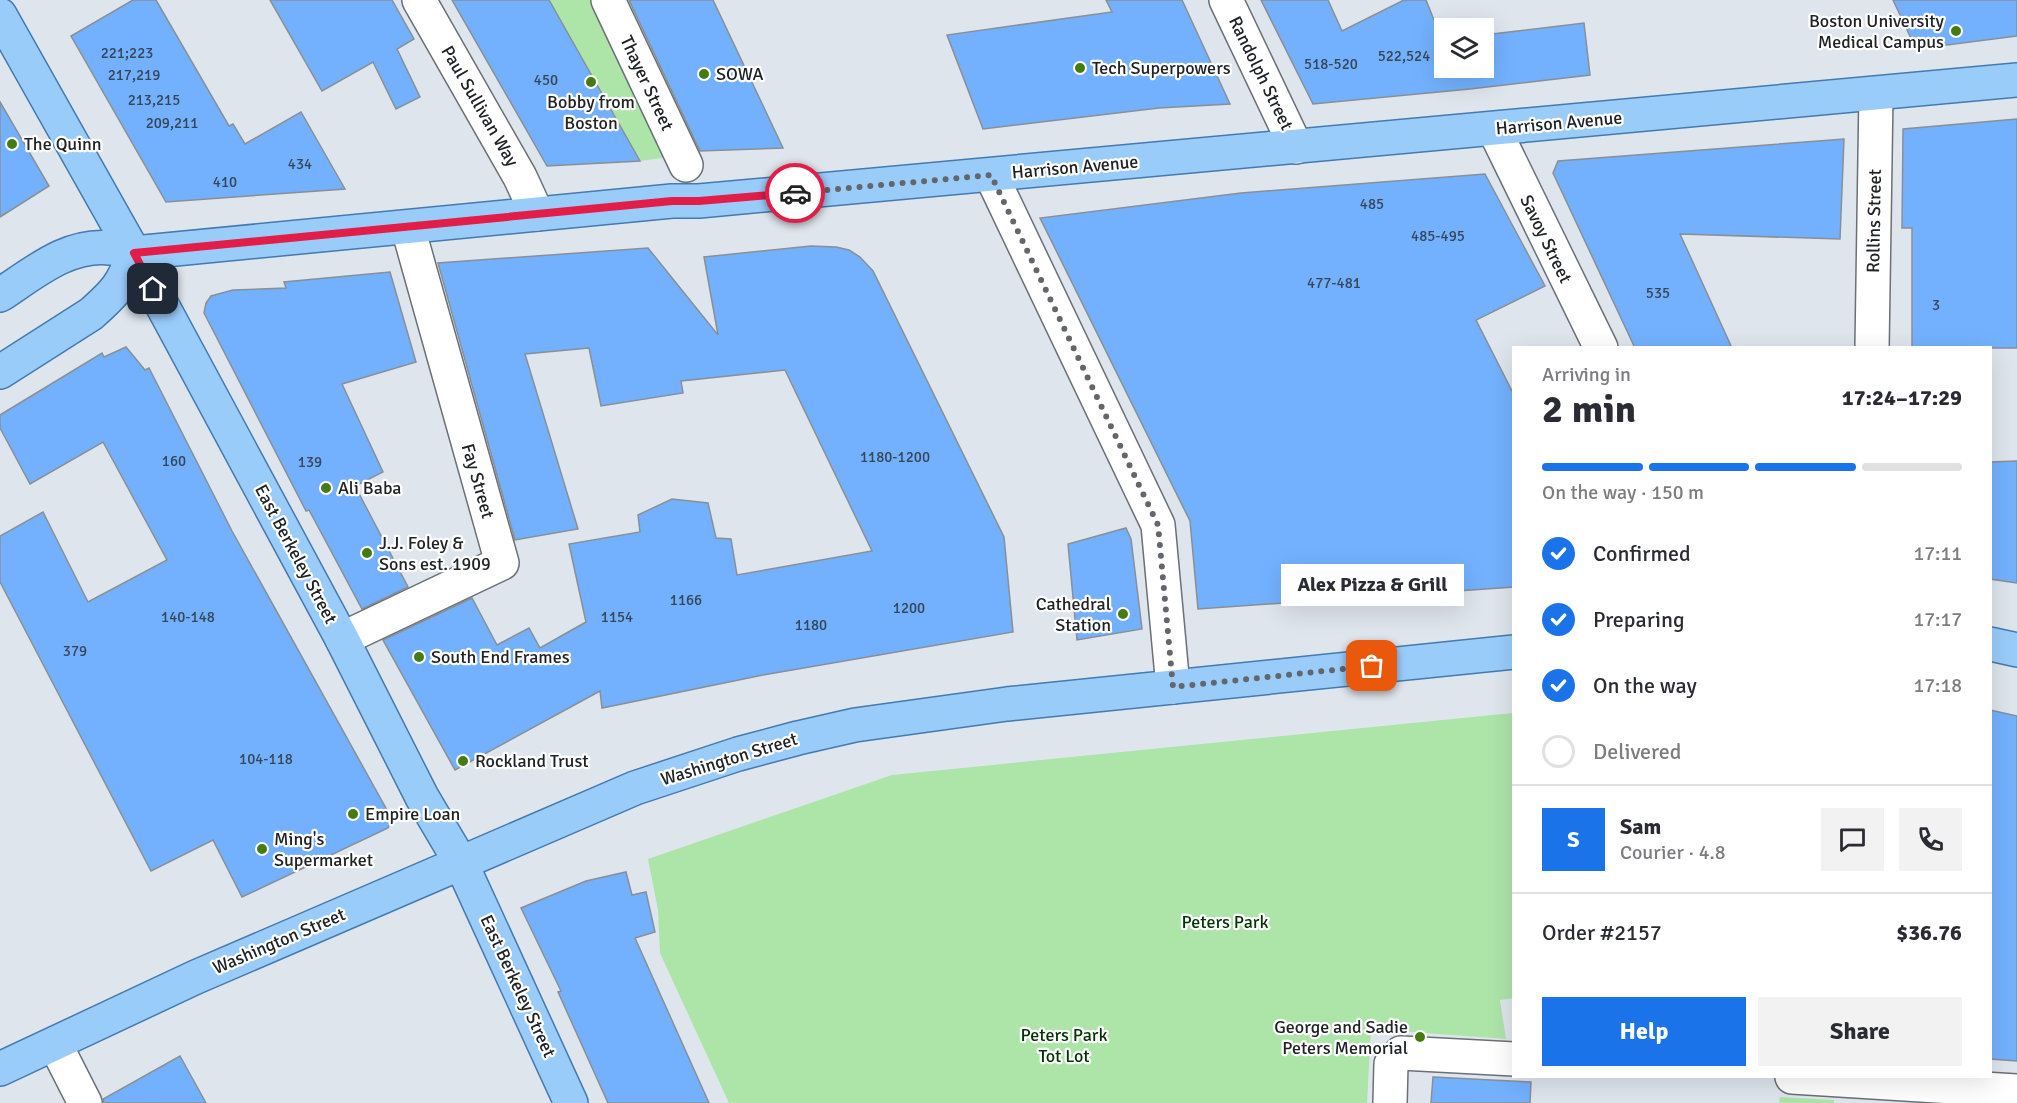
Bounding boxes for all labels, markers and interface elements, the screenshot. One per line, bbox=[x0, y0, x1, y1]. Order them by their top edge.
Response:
place label: Boston University Medical Campus bbox=[1809, 10, 1945, 53]
street label: Randolph Street bbox=[1224, 12, 1298, 134]
map controls bbox=[1434, 18, 1494, 78]
button: layers bbox=[1434, 18, 1494, 78]
marker: Boston University Medical Campus bbox=[1949, 24, 1963, 38]
street label: Thayer Street bbox=[615, 32, 679, 134]
street label: Paul Sullivan Way bbox=[436, 42, 524, 171]
house number: 221;223 bbox=[101, 44, 153, 62]
house number: 522,524 bbox=[1378, 47, 1430, 65]
house number: 518-520 bbox=[1304, 55, 1358, 73]
place label: Tech Superpowers bbox=[1092, 57, 1231, 79]
marker: Tech Superpowers bbox=[1073, 61, 1087, 75]
place label: SOWA bbox=[716, 63, 764, 85]
house number: 217,219 bbox=[108, 66, 160, 84]
marker: SOWA bbox=[697, 67, 711, 81]
house number: 450 bbox=[534, 71, 558, 89]
marker: Bobby from Boston bbox=[584, 75, 598, 89]
house number: 213,215 bbox=[128, 91, 180, 109]
place label: Bobby from Boston bbox=[547, 91, 635, 134]
street label: Harrison Avenue bbox=[1495, 107, 1623, 139]
house number: 209,211 bbox=[146, 114, 198, 132]
place label: The Quinn bbox=[24, 133, 102, 155]
marker: The Quinn bbox=[5, 137, 19, 151]
street label: Harrison Avenue bbox=[1011, 151, 1139, 183]
house number: 434 bbox=[288, 155, 312, 173]
courier bbox=[765, 163, 825, 223]
street label: Rollins Street bbox=[1862, 169, 1886, 273]
house number: 410 bbox=[213, 173, 237, 191]
icon: car bbox=[779, 177, 812, 210]
street label: Savoy Street bbox=[1515, 191, 1577, 287]
house number: 485 bbox=[1360, 195, 1384, 213]
house number: 485-495 bbox=[1411, 227, 1465, 245]
pin bbox=[127, 263, 178, 314]
icon: home bbox=[136, 272, 169, 305]
house number: 477-481 bbox=[1307, 274, 1361, 292]
house number: 535 bbox=[1646, 284, 1670, 302]
house number: 3 bbox=[1932, 296, 1940, 314]
text: Arriving in bbox=[1542, 362, 1631, 387]
text: 17:24–17:29 bbox=[1842, 384, 1962, 411]
text: 2 min bbox=[1542, 385, 1636, 433]
street label: Fay Street bbox=[457, 441, 499, 521]
house number: 1180-1200 bbox=[860, 448, 930, 466]
house number: 160 bbox=[162, 452, 186, 470]
house number: 139 bbox=[298, 453, 322, 471]
place label: Ali Baba bbox=[338, 477, 402, 499]
text: On the way · 150 m bbox=[1542, 480, 1704, 505]
street label: East Berkeley Street bbox=[250, 481, 342, 627]
marker: Ali Baba bbox=[319, 481, 333, 495]
place label: J.J. Foley & Sons est. 1909 bbox=[379, 532, 491, 575]
icon: check bbox=[1542, 537, 1575, 570]
text: Confirmed bbox=[1593, 540, 1691, 567]
text: 17:11 bbox=[1913, 541, 1962, 566]
marker: J.J. Foley & Sons est. 1909 bbox=[360, 546, 374, 560]
callout: Alex Pizza & Grill bbox=[1280, 564, 1464, 606]
text: Alex Pizza & Grill bbox=[1297, 572, 1448, 597]
house number: 1166 bbox=[670, 591, 702, 609]
place label: Cathedral Station bbox=[1036, 593, 1111, 636]
house number: 1200 bbox=[893, 599, 925, 617]
icon: check bbox=[1542, 603, 1575, 636]
text: Preparing bbox=[1593, 606, 1685, 633]
marker: Cathedral Station bbox=[1116, 607, 1130, 621]
text: 17:17 bbox=[1913, 607, 1962, 632]
house number: 140-148 bbox=[161, 608, 215, 626]
house number: 1154 bbox=[601, 608, 633, 626]
house number: 1180 bbox=[795, 616, 827, 634]
pin bbox=[1346, 640, 1397, 691]
house number: 379 bbox=[63, 642, 87, 660]
place label: South End Frames bbox=[431, 646, 570, 668]
icon: bag bbox=[1355, 649, 1388, 682]
marker: South End Frames bbox=[412, 650, 426, 664]
icon: check bbox=[1542, 669, 1575, 702]
text: On the way bbox=[1593, 672, 1697, 699]
text: 17:18 bbox=[1913, 673, 1962, 698]
street label: Washington Street bbox=[658, 728, 800, 790]
text: Delivered bbox=[1593, 738, 1681, 765]
house number: 104-118 bbox=[239, 750, 293, 768]
place label: Rockland Trust bbox=[475, 750, 589, 772]
marker: Rockland Trust bbox=[456, 754, 470, 768]
place label: Empire Loan bbox=[365, 803, 460, 825]
marker: Empire Loan bbox=[346, 807, 360, 821]
button: chat bbox=[1821, 808, 1884, 871]
button: phone bbox=[1899, 808, 1962, 871]
text: Sam bbox=[1620, 813, 1661, 840]
text: S bbox=[1567, 826, 1580, 853]
place label: Ming's Supermarket bbox=[274, 828, 373, 871]
text: Courier · 4.8 bbox=[1620, 840, 1726, 865]
marker: Ming's Supermarket bbox=[255, 842, 269, 856]
street label: Washington Street bbox=[209, 903, 349, 979]
street label: East Berkeley Street bbox=[475, 911, 561, 1061]
park label: Peters Park bbox=[1182, 911, 1268, 933]
text: Order #2157 bbox=[1542, 919, 1662, 946]
text: $36.76 bbox=[1896, 919, 1962, 946]
button: Help bbox=[1542, 997, 1746, 1066]
button: Share bbox=[1758, 997, 1962, 1066]
place label: George and Sadie Peters Memorial bbox=[1274, 1016, 1408, 1059]
park label: Peters Park Tot Lot bbox=[1021, 1024, 1107, 1067]
marker: George and Sadie Peters Memorial bbox=[1413, 1030, 1427, 1044]

